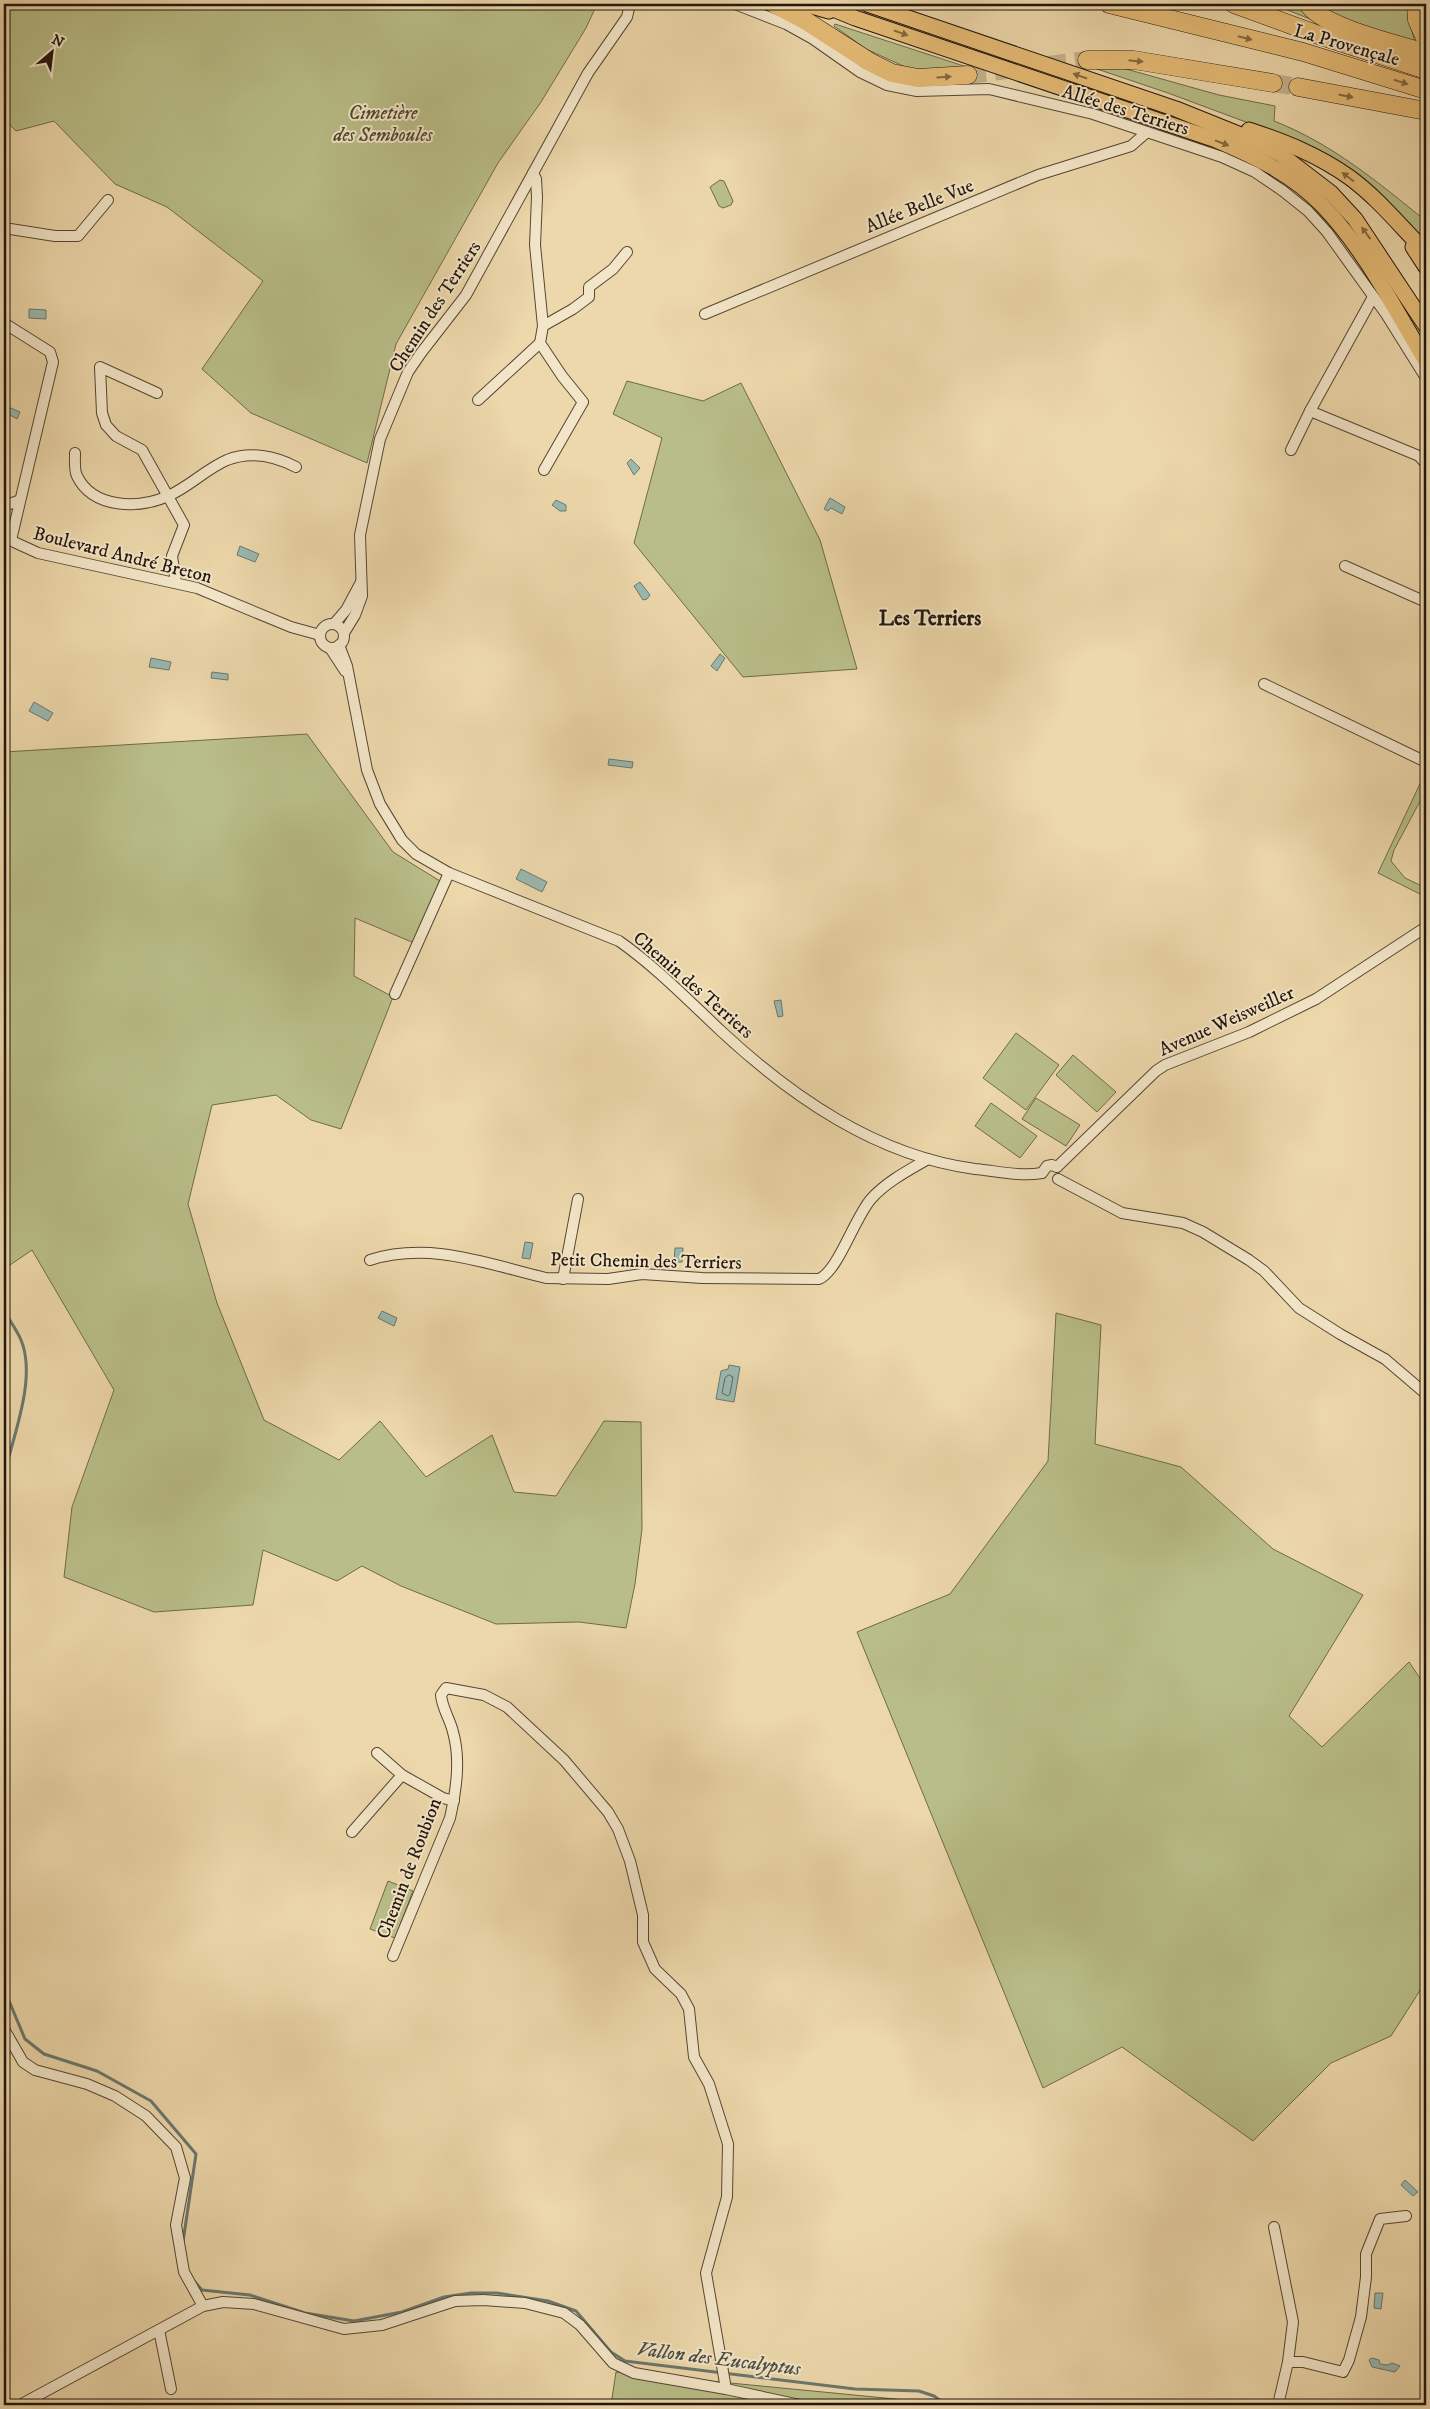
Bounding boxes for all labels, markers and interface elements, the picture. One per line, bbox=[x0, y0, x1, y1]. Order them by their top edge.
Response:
street label: La Provençale bbox=[1291, 19, 1402, 72]
north arrow bbox=[28, 28, 78, 78]
one-way arrow bbox=[894, 30, 909, 38]
text: N bbox=[48, 31, 67, 52]
one-way arrow bbox=[1238, 34, 1253, 42]
one-way arrow bbox=[1128, 57, 1144, 65]
one-way arrow bbox=[1072, 72, 1087, 80]
one-way arrow bbox=[936, 73, 952, 81]
one-way arrow bbox=[1394, 79, 1409, 87]
street label: Allée des Terriers bbox=[1059, 80, 1192, 141]
one-way arrow bbox=[1338, 92, 1353, 100]
park label: Cimetière des Semboules bbox=[332, 102, 434, 147]
one-way arrow bbox=[1215, 139, 1230, 147]
one-way arrow bbox=[1342, 172, 1355, 183]
street label: Allée Belle Vue bbox=[862, 174, 977, 239]
one-way arrow bbox=[1361, 226, 1371, 240]
street label: Chemin des Terriers bbox=[384, 237, 486, 377]
street label: Boulevard André Breton bbox=[31, 522, 215, 589]
district label: Les Terriers bbox=[879, 606, 981, 632]
street label: Chemin des Terriers bbox=[628, 927, 758, 1044]
street label: Avenue Weisweiller bbox=[1155, 981, 1298, 1061]
street label: Petit Chemin des Terriers bbox=[550, 1248, 742, 1275]
street label: Chemin de Roubion bbox=[372, 1795, 447, 1942]
water label: Vallon des Eucalyptus bbox=[636, 2337, 803, 2382]

